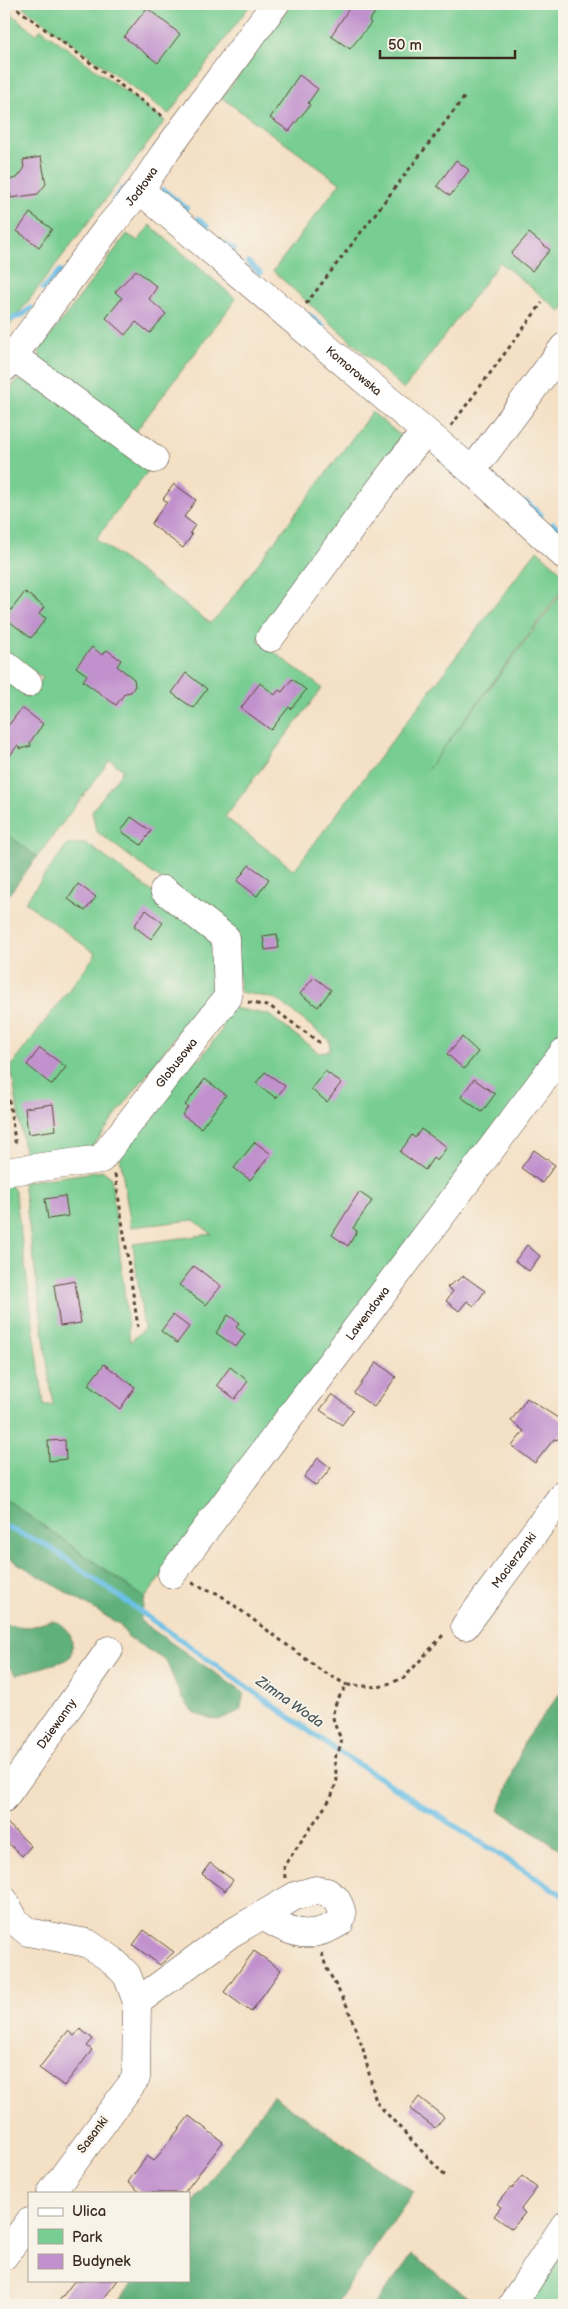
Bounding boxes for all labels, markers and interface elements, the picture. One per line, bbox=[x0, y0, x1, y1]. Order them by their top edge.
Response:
scale bar bbox=[380, 28, 516, 60]
text: 50 m bbox=[388, 36, 422, 55]
street label: Jodłowa bbox=[122, 164, 161, 209]
street label: Komorowska bbox=[323, 343, 385, 399]
street label: Globusowa bbox=[152, 1035, 201, 1091]
street label: Lawendowa bbox=[343, 1283, 393, 1343]
street label: Macierzanki bbox=[488, 1529, 540, 1591]
water label: Zimna Woda bbox=[252, 1672, 327, 1731]
street label: Dziewanny bbox=[34, 1695, 80, 1752]
street label: Sasanki bbox=[74, 2113, 112, 2156]
legend bbox=[28, 2192, 190, 2282]
text: Ulica bbox=[72, 2202, 106, 2221]
text: Park bbox=[72, 2228, 103, 2247]
text: Budynek bbox=[72, 2252, 131, 2271]

